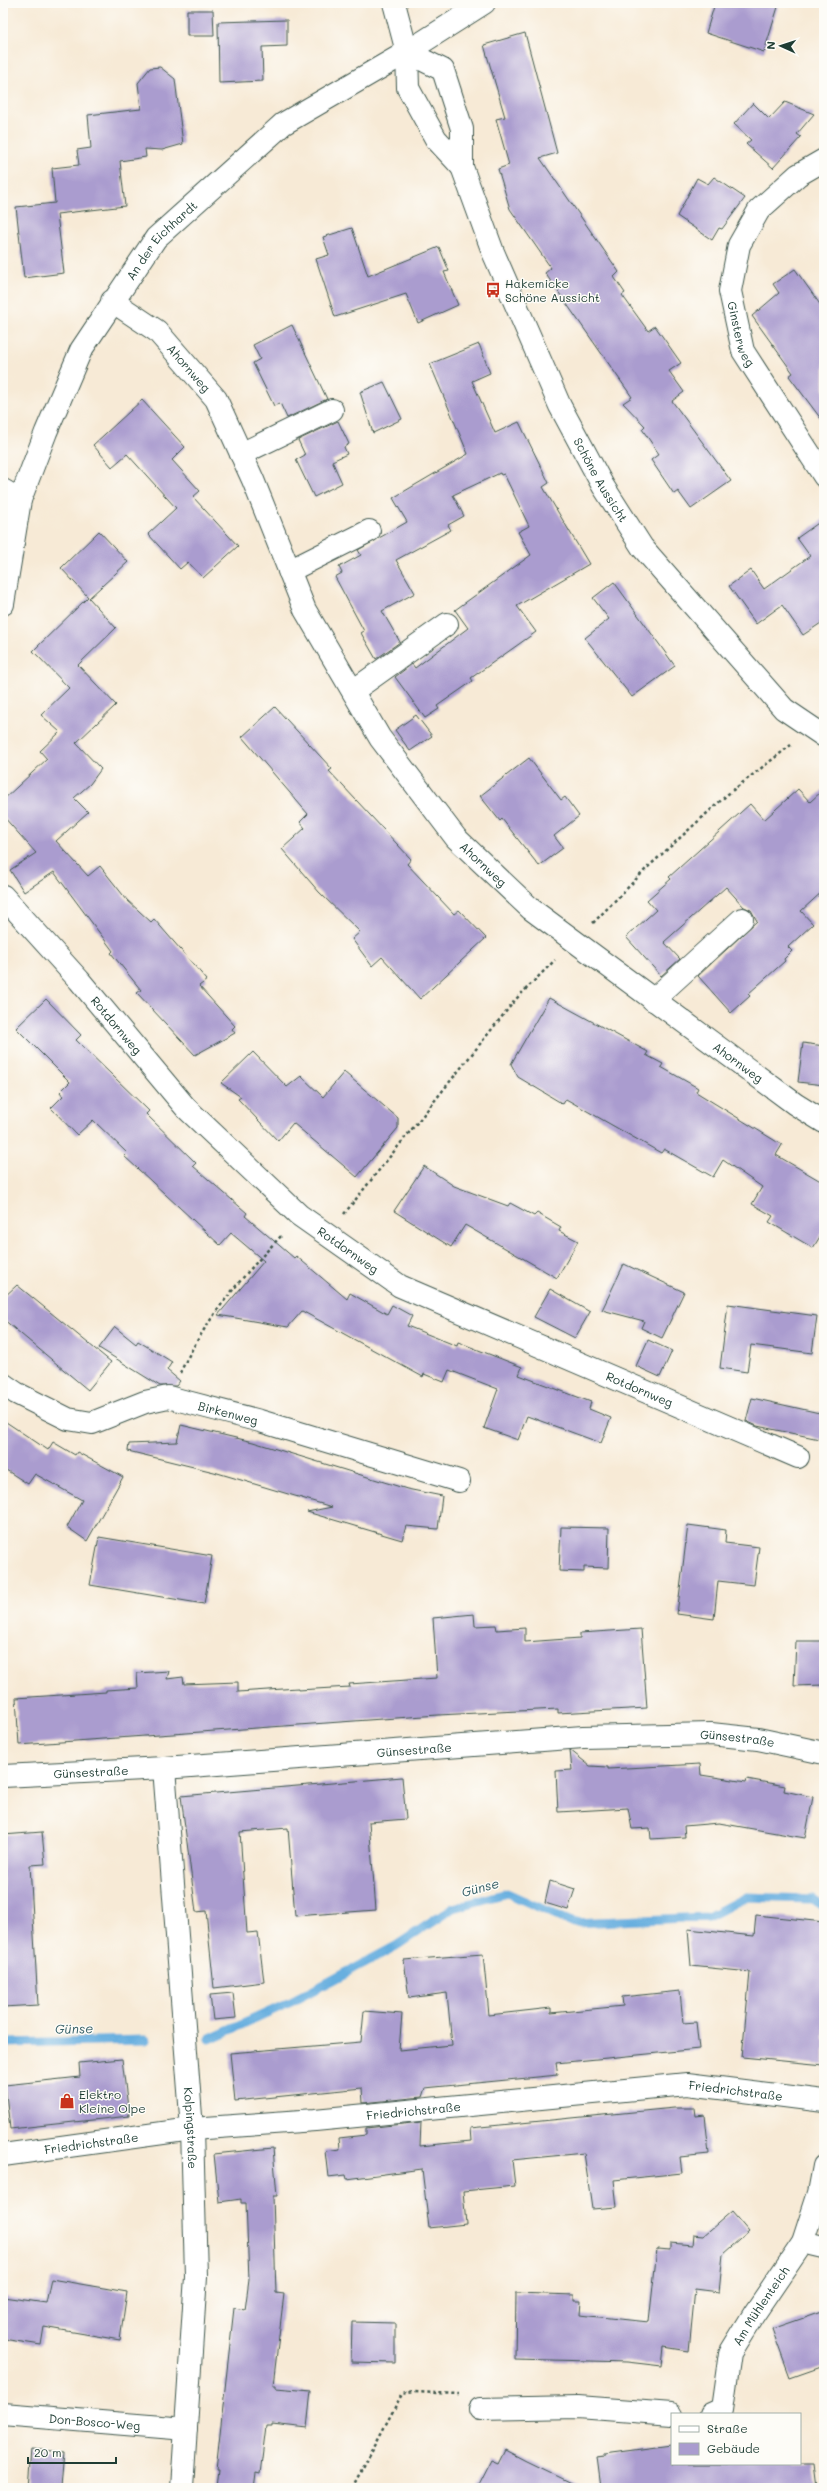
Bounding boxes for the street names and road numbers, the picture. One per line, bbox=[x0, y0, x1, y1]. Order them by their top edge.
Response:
street label: An der Eichhardt bbox=[122, 197, 200, 283]
street label: Ginsterweg bbox=[724, 300, 759, 369]
street label: Ahornweg bbox=[164, 341, 214, 395]
street label: Schöne Aussicht bbox=[570, 435, 632, 525]
street label: Ahornweg bbox=[457, 838, 510, 890]
street label: Rotdornweg bbox=[88, 993, 146, 1058]
street label: Ahornweg bbox=[710, 1038, 767, 1086]
street label: Rotdornweg bbox=[315, 1223, 382, 1277]
street label: Rotdornweg bbox=[604, 1368, 676, 1410]
street label: Birkenweg bbox=[196, 1397, 260, 1428]
street label: Günsestraße bbox=[700, 1726, 776, 1750]
street label: Günsestraße bbox=[376, 1739, 452, 1760]
street label: Günsestraße bbox=[53, 1762, 129, 1781]
street label: Friedrichstraße bbox=[688, 2076, 784, 2104]
street label: Kolpingstraße bbox=[181, 2087, 201, 2169]
street label: Friedrichstraße bbox=[366, 2098, 461, 2123]
street label: Friedrichstraße bbox=[43, 2128, 139, 2157]
street label: Am Mühlenteich bbox=[729, 2263, 793, 2348]
street label: Don-Bosco-Weg bbox=[48, 2410, 141, 2433]

